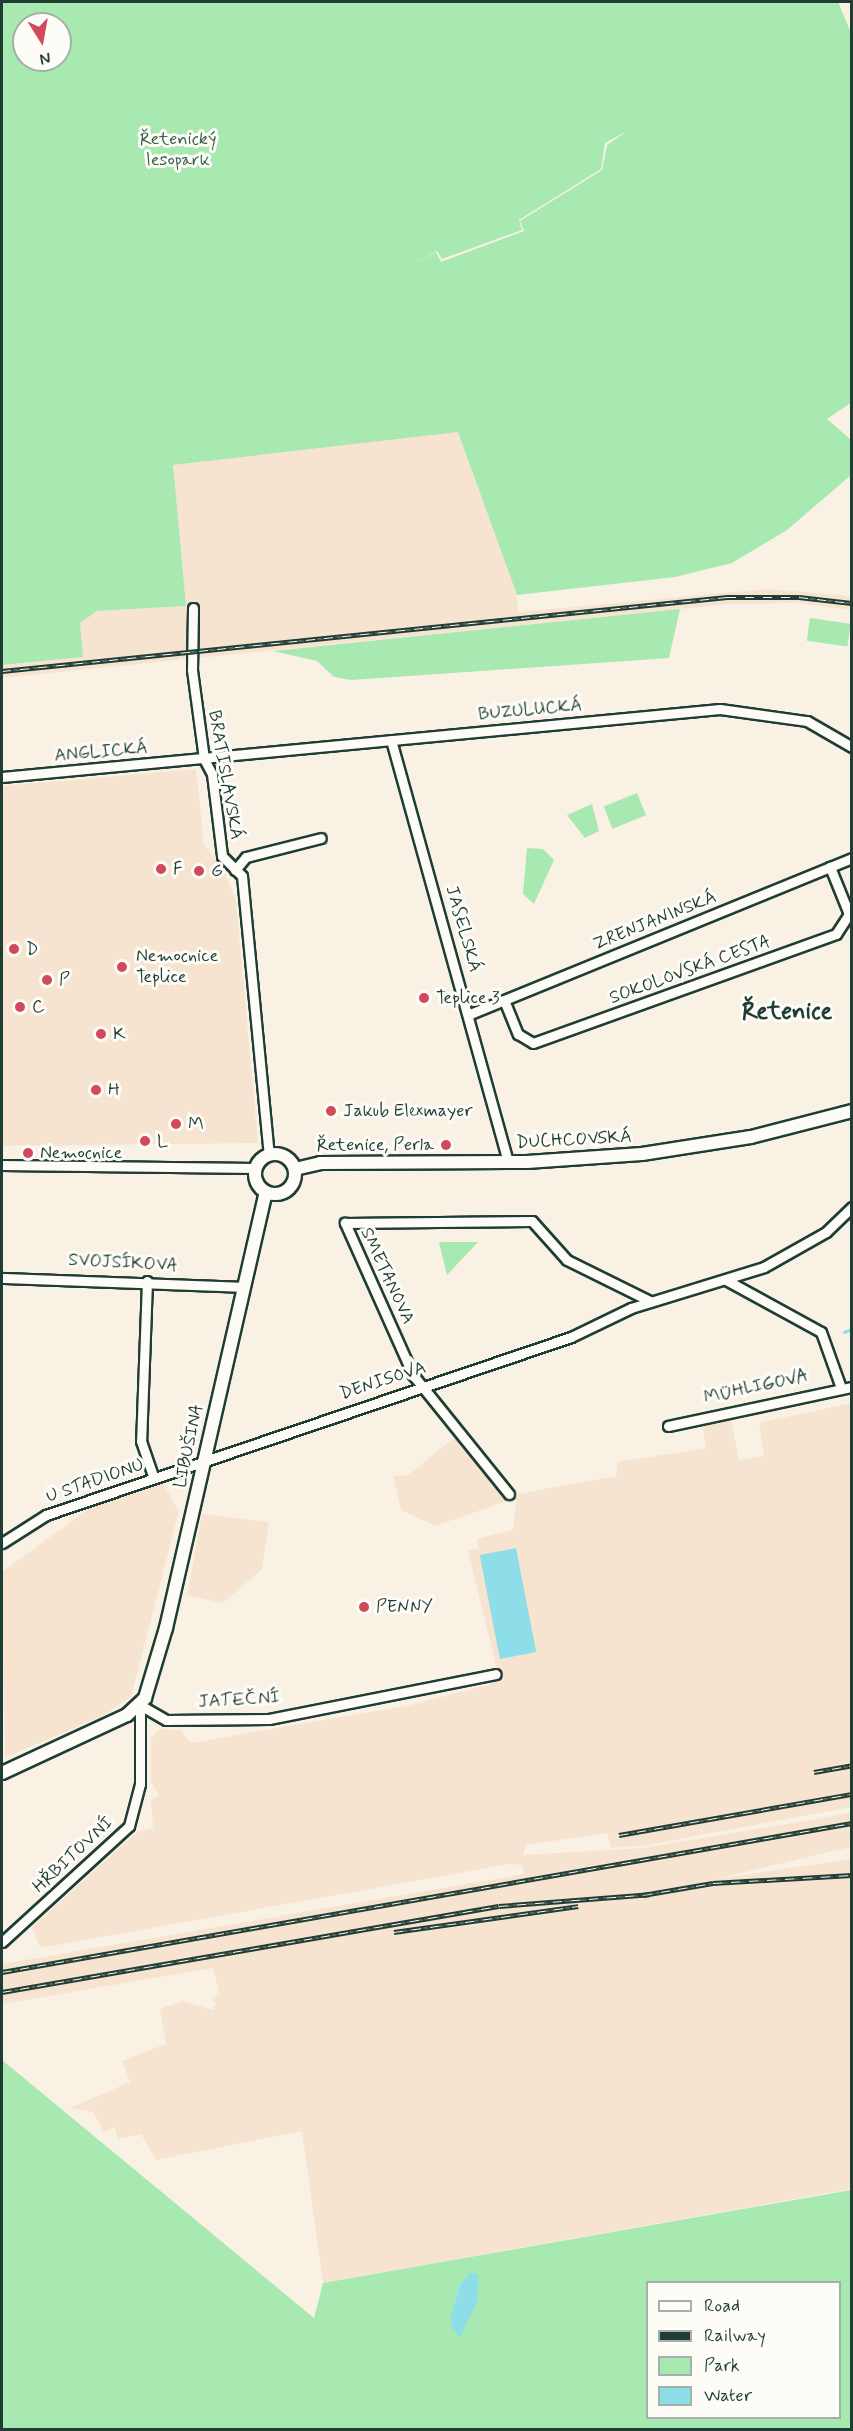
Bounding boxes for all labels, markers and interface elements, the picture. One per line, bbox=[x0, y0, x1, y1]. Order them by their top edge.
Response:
north arrow bbox=[12, 12, 72, 72]
text: N bbox=[38, 47, 52, 70]
park label: Řetenický lesopark bbox=[140, 129, 216, 172]
street label: BUZULUCKÁ bbox=[477, 695, 583, 725]
street label: BRATISLAVSKÁ bbox=[203, 709, 247, 841]
street label: ANGLICKÁ bbox=[53, 737, 149, 767]
place label: F bbox=[173, 858, 183, 880]
place label: G bbox=[211, 860, 223, 882]
marker: F bbox=[154, 862, 168, 876]
marker: G bbox=[192, 864, 206, 878]
street label: JASELSKÁ bbox=[440, 883, 486, 975]
street label: ZRENJANINSKÁ bbox=[590, 886, 720, 956]
street label: SOKOLOVSKÁ CESTA bbox=[607, 931, 773, 1009]
place label: D bbox=[26, 938, 38, 960]
marker: D bbox=[7, 942, 21, 956]
place label: Nemocnice Teplice bbox=[136, 946, 218, 988]
marker: Nemocnice Teplice bbox=[113, 958, 131, 976]
place label: P bbox=[59, 969, 70, 991]
marker: P bbox=[40, 973, 54, 987]
place label: Teplice 3 bbox=[436, 987, 500, 1009]
marker: Teplice 3 bbox=[417, 991, 431, 1005]
place label: C bbox=[32, 996, 45, 1018]
district label: Řetenice bbox=[742, 998, 832, 1026]
marker: C bbox=[13, 1000, 27, 1014]
place label: K bbox=[113, 1023, 126, 1045]
marker: K bbox=[94, 1027, 108, 1041]
place label: H bbox=[108, 1079, 120, 1101]
marker: H bbox=[89, 1083, 103, 1097]
place label: Jakub Elexmayer bbox=[343, 1100, 473, 1122]
marker: Jakub Elexmayer bbox=[324, 1104, 338, 1118]
place label: M bbox=[188, 1113, 204, 1135]
marker: M bbox=[169, 1117, 183, 1131]
street label: DUCHCOVSKÁ bbox=[516, 1126, 632, 1154]
place label: L bbox=[157, 1130, 168, 1152]
marker: L bbox=[138, 1134, 152, 1148]
place label: Řetenice, Perla bbox=[319, 1134, 434, 1156]
marker: Řetenice, Perla bbox=[439, 1138, 453, 1152]
place label: Nemocnice bbox=[40, 1142, 122, 1164]
marker: Nemocnice bbox=[21, 1146, 35, 1160]
street label: SMETANOVA bbox=[355, 1224, 419, 1328]
street label: SVOJSÍKOVA bbox=[68, 1249, 178, 1277]
street label: DENISOVA bbox=[337, 1357, 429, 1405]
street label: MÜHLIGOVA bbox=[702, 1365, 810, 1409]
street label: LIBUŠINA bbox=[170, 1402, 208, 1490]
street label: U STADIONU bbox=[41, 1453, 149, 1509]
place label: PENNY bbox=[376, 1596, 433, 1618]
marker: PENNY bbox=[357, 1600, 371, 1614]
street label: JATEČNÍ bbox=[198, 1687, 280, 1713]
street label: HŘBITOVNÍ bbox=[28, 1812, 118, 1898]
legend bbox=[646, 2281, 841, 2419]
text: Road bbox=[704, 2294, 740, 2318]
text: Railway bbox=[704, 2324, 766, 2348]
text: Park bbox=[704, 2354, 740, 2378]
text: Water bbox=[704, 2384, 752, 2408]

